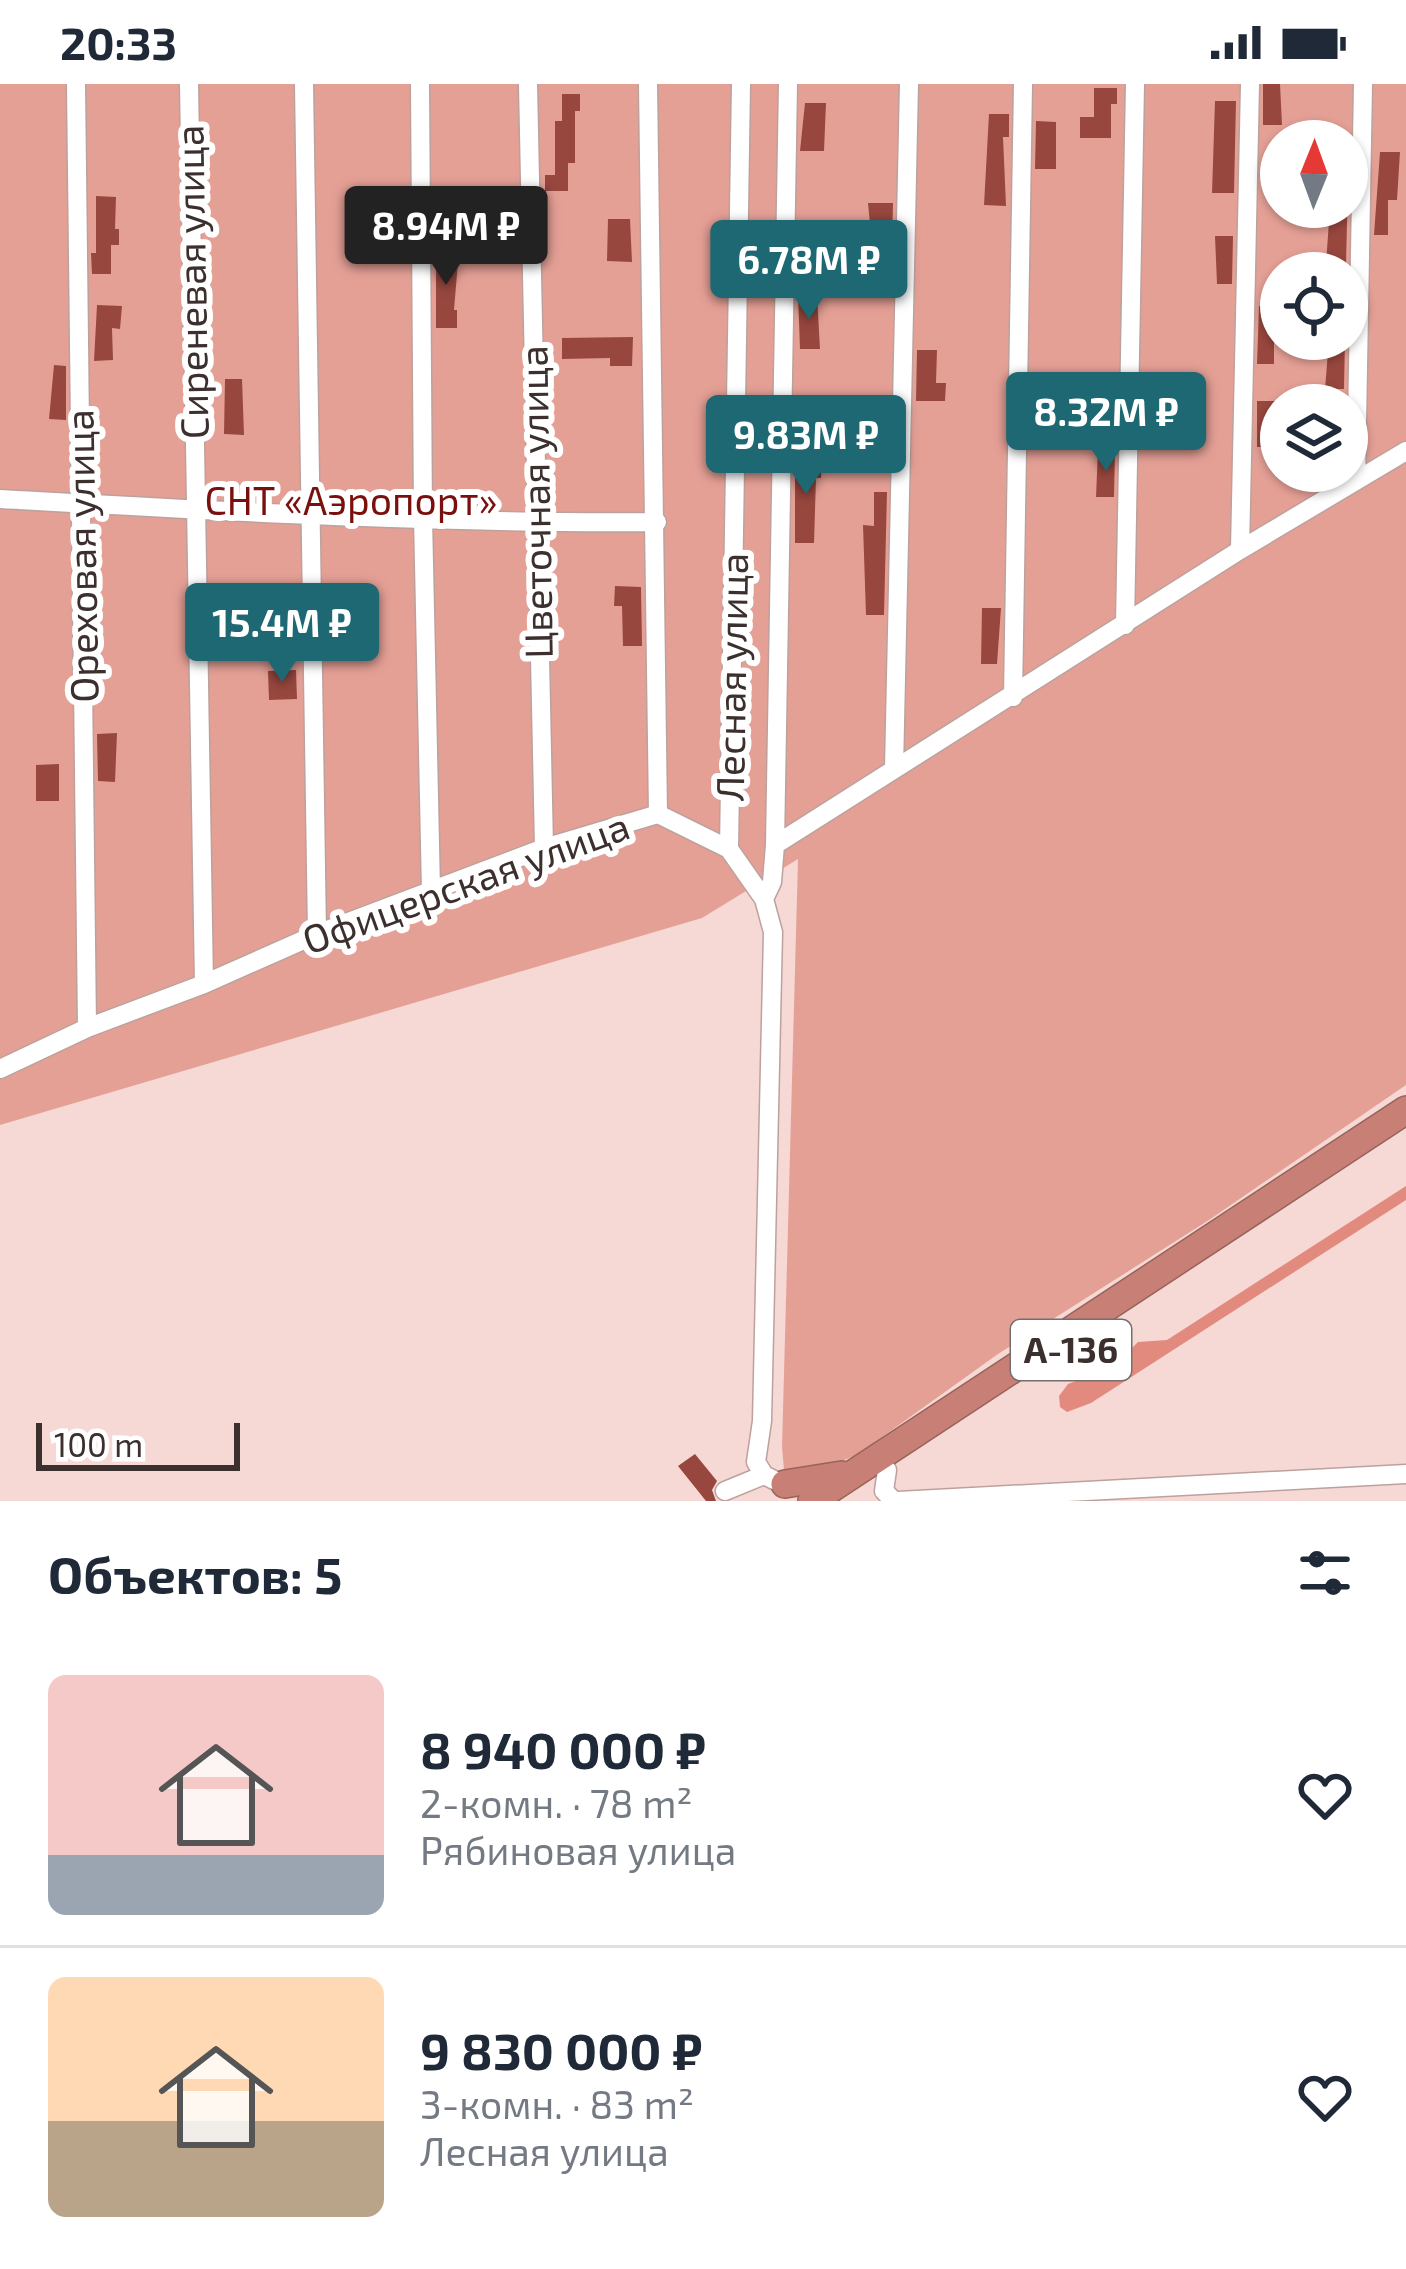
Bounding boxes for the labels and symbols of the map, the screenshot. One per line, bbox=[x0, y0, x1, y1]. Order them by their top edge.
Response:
north arrow bbox=[1260, 120, 1368, 228]
street label: Сиреневая улица bbox=[164, 124, 218, 440]
pin: 8.94M ₽ bbox=[335, 186, 557, 288]
pin: 6.78M ₽ bbox=[698, 220, 920, 322]
street label: Цветочная улица bbox=[508, 345, 562, 659]
pin: 8.32M ₽ bbox=[995, 372, 1217, 474]
pin: 9.83M ₽ bbox=[695, 395, 917, 497]
street label: Ореховая улица bbox=[54, 409, 108, 703]
park label: СНТ «Аэропорт» bbox=[204, 476, 498, 523]
street label: Лесная улица bbox=[705, 552, 757, 802]
pin: 15.4M ₽ bbox=[171, 583, 393, 685]
street label: Офицерская улица bbox=[296, 801, 636, 963]
road number: А-136 bbox=[1011, 1320, 1131, 1380]
scale bar bbox=[36, 1417, 240, 1470]

